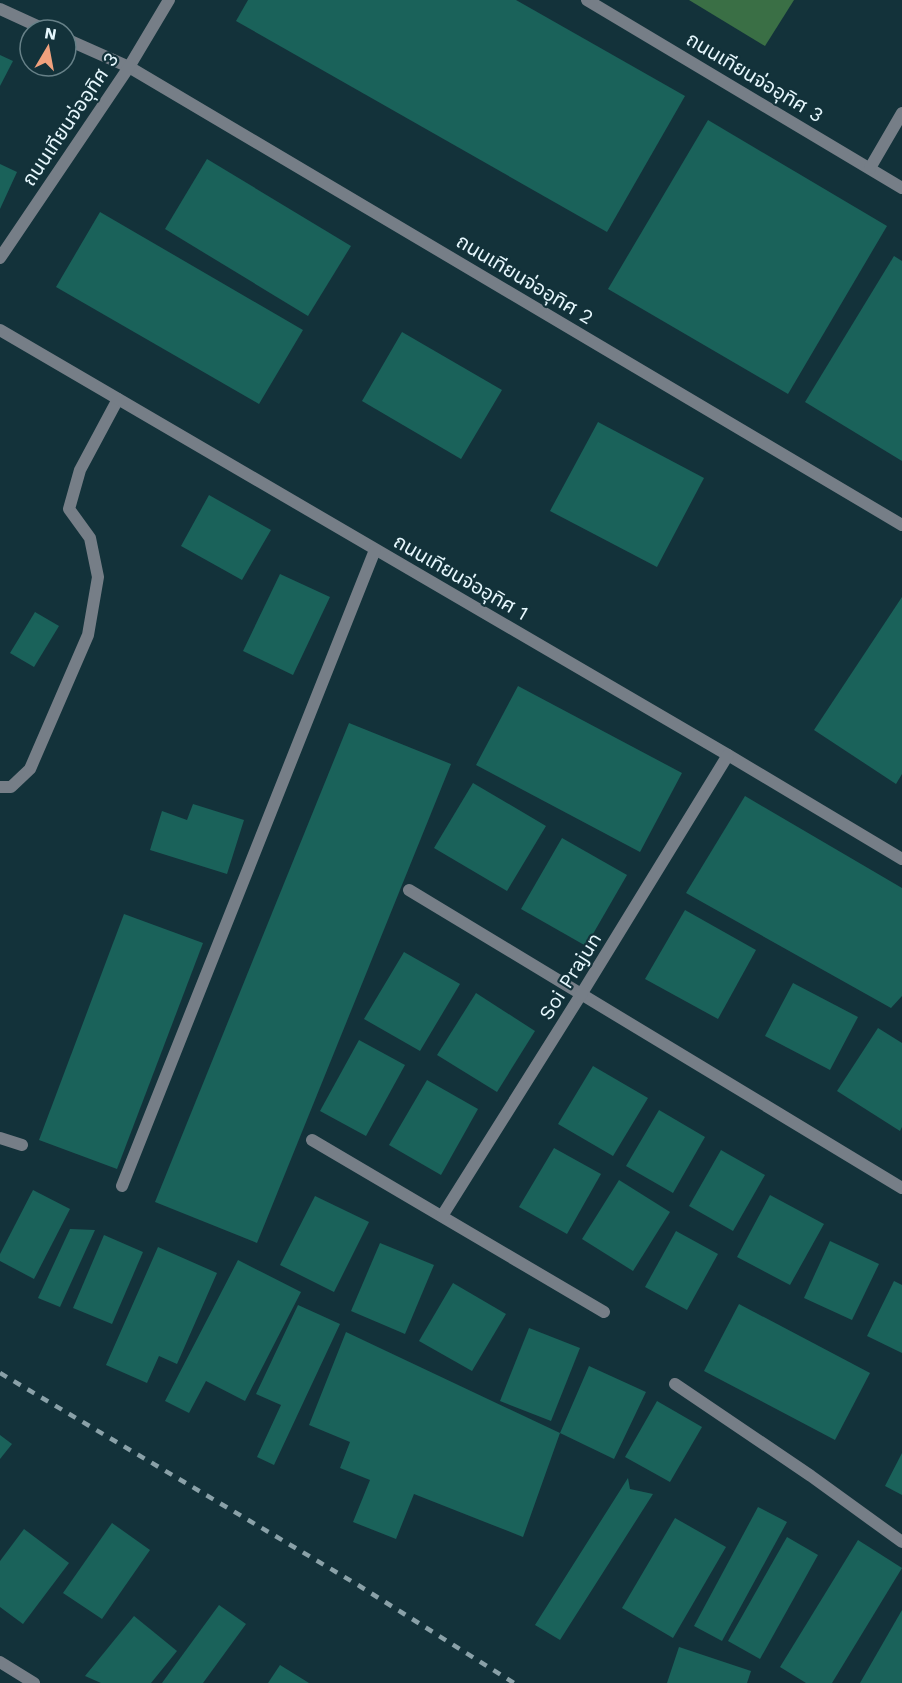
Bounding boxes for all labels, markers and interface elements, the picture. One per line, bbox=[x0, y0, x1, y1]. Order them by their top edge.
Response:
north arrow bbox=[18, 18, 78, 78]
text: N bbox=[43, 23, 58, 44]
street label: ถนนเทียนจ่ออุทิศ 3 bbox=[682, 27, 828, 127]
street label: ถนนเทียนจ่ออุทิศ 3 bbox=[17, 48, 123, 190]
street label: ถนนเทียนจ่ออุทิศ 2 bbox=[452, 229, 598, 329]
street label: ถนนเทียนจ่ออุทิศ 1 bbox=[389, 529, 533, 625]
street label: Soi Prajun bbox=[534, 928, 606, 1024]

